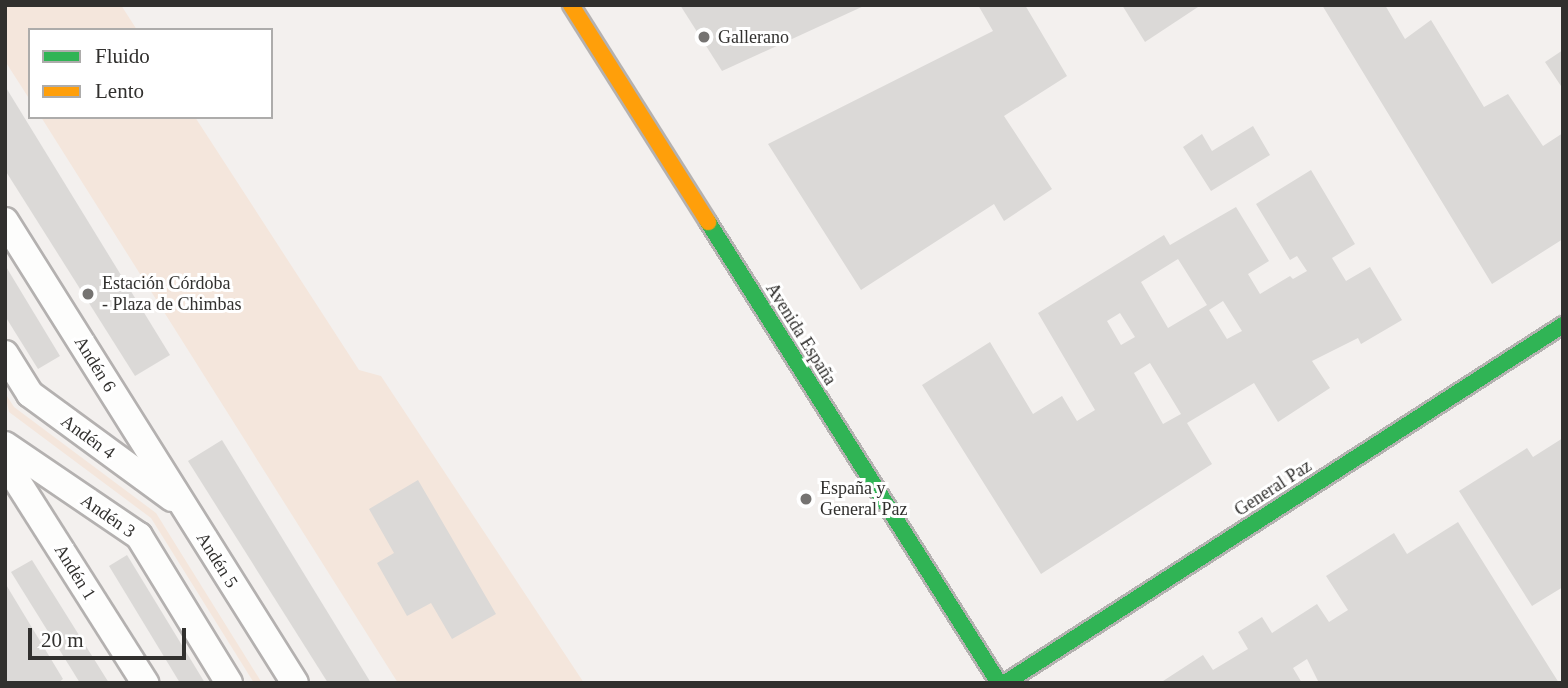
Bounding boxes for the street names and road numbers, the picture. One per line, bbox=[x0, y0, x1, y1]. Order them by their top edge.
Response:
street label: Avenida España bbox=[761, 279, 841, 389]
street label: Andén 6 bbox=[70, 332, 120, 396]
street label: Andén 4 bbox=[57, 410, 119, 464]
street label: General Paz bbox=[1230, 455, 1316, 521]
street label: Andén 3 bbox=[77, 490, 139, 542]
street label: Andén 5 bbox=[192, 528, 242, 592]
street label: Andén 1 bbox=[50, 540, 100, 604]

